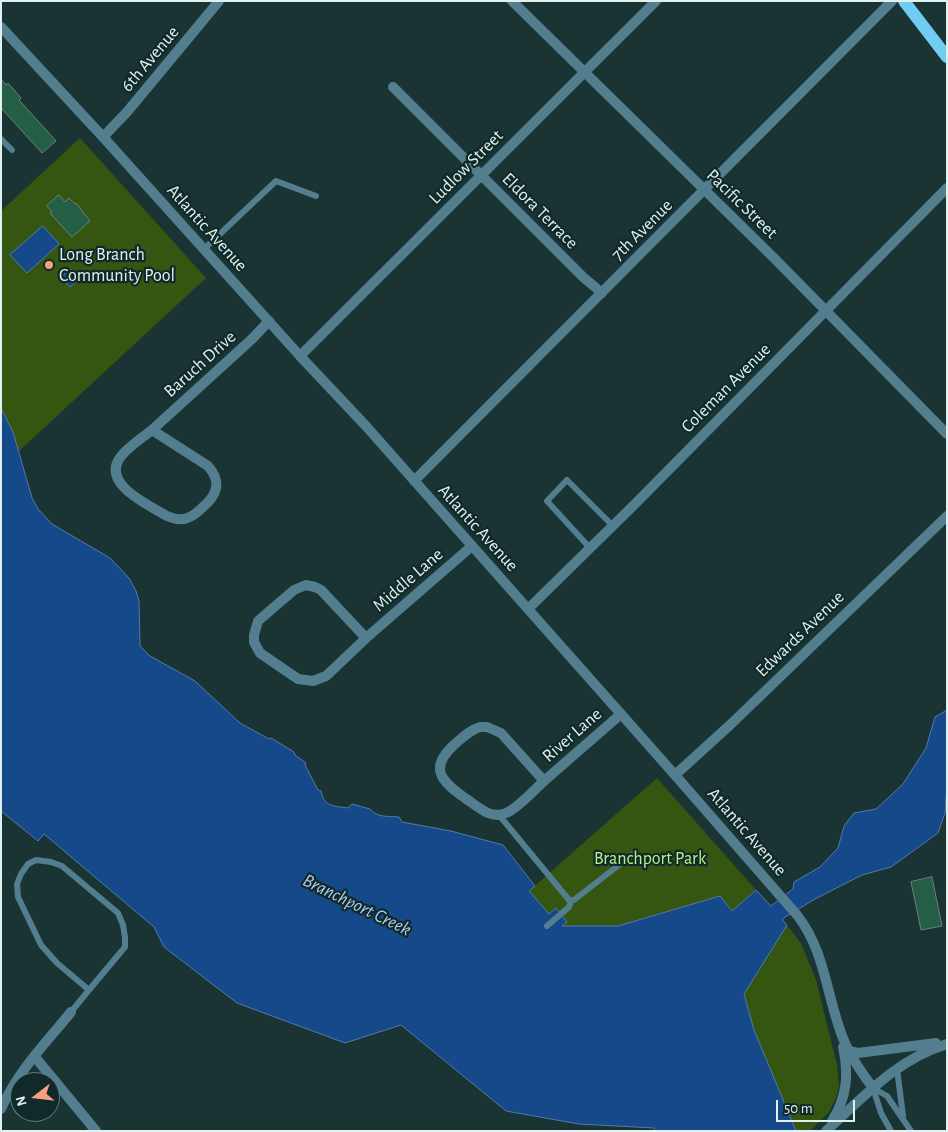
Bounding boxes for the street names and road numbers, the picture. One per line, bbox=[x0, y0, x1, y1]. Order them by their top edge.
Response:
street label: 6th Avenue bbox=[116, 22, 184, 96]
street label: Ludlow Street bbox=[424, 125, 508, 209]
street label: Pacific Street bbox=[702, 165, 782, 243]
street label: Eldora Terrace bbox=[497, 168, 583, 254]
street label: Atlantic Avenue bbox=[162, 180, 252, 276]
street label: 7th Avenue bbox=[607, 195, 677, 265]
street label: Baruch Drive bbox=[160, 326, 240, 402]
street label: Coleman Avenue bbox=[677, 339, 775, 437]
street label: Atlantic Avenue bbox=[433, 480, 523, 576]
street label: Middle Lane bbox=[368, 544, 448, 616]
street label: Edwards Avenue bbox=[751, 586, 849, 682]
street label: River Lane bbox=[538, 703, 606, 767]
street label: Atlantic Avenue bbox=[703, 783, 791, 881]

